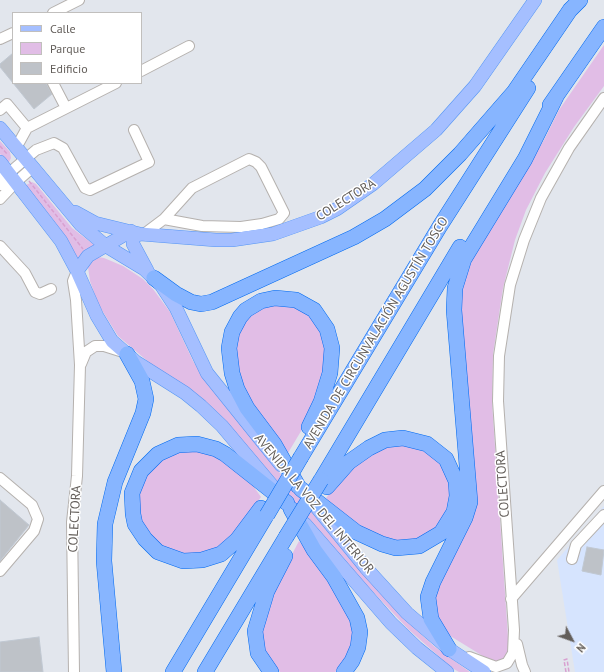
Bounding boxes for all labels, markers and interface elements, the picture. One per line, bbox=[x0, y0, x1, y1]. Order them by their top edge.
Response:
legend bbox=[12, 12, 142, 84]
text: Calle bbox=[50, 21, 76, 36]
text: Parque bbox=[50, 41, 85, 56]
text: Edificio bbox=[50, 61, 88, 76]
street label: COLECTORA bbox=[313, 176, 379, 224]
street label: AVENIDA DE CIRCUNVALACIÓN AGUSTÍN TOSCO bbox=[300, 214, 452, 452]
street label: AVENIDA LA VOZ DEL INTERIOR bbox=[251, 431, 377, 577]
street label: COLECTORA bbox=[493, 450, 513, 518]
street label: COLECTORA bbox=[65, 485, 85, 553]
north arrow bbox=[552, 620, 592, 660]
text: N bbox=[573, 641, 589, 655]

